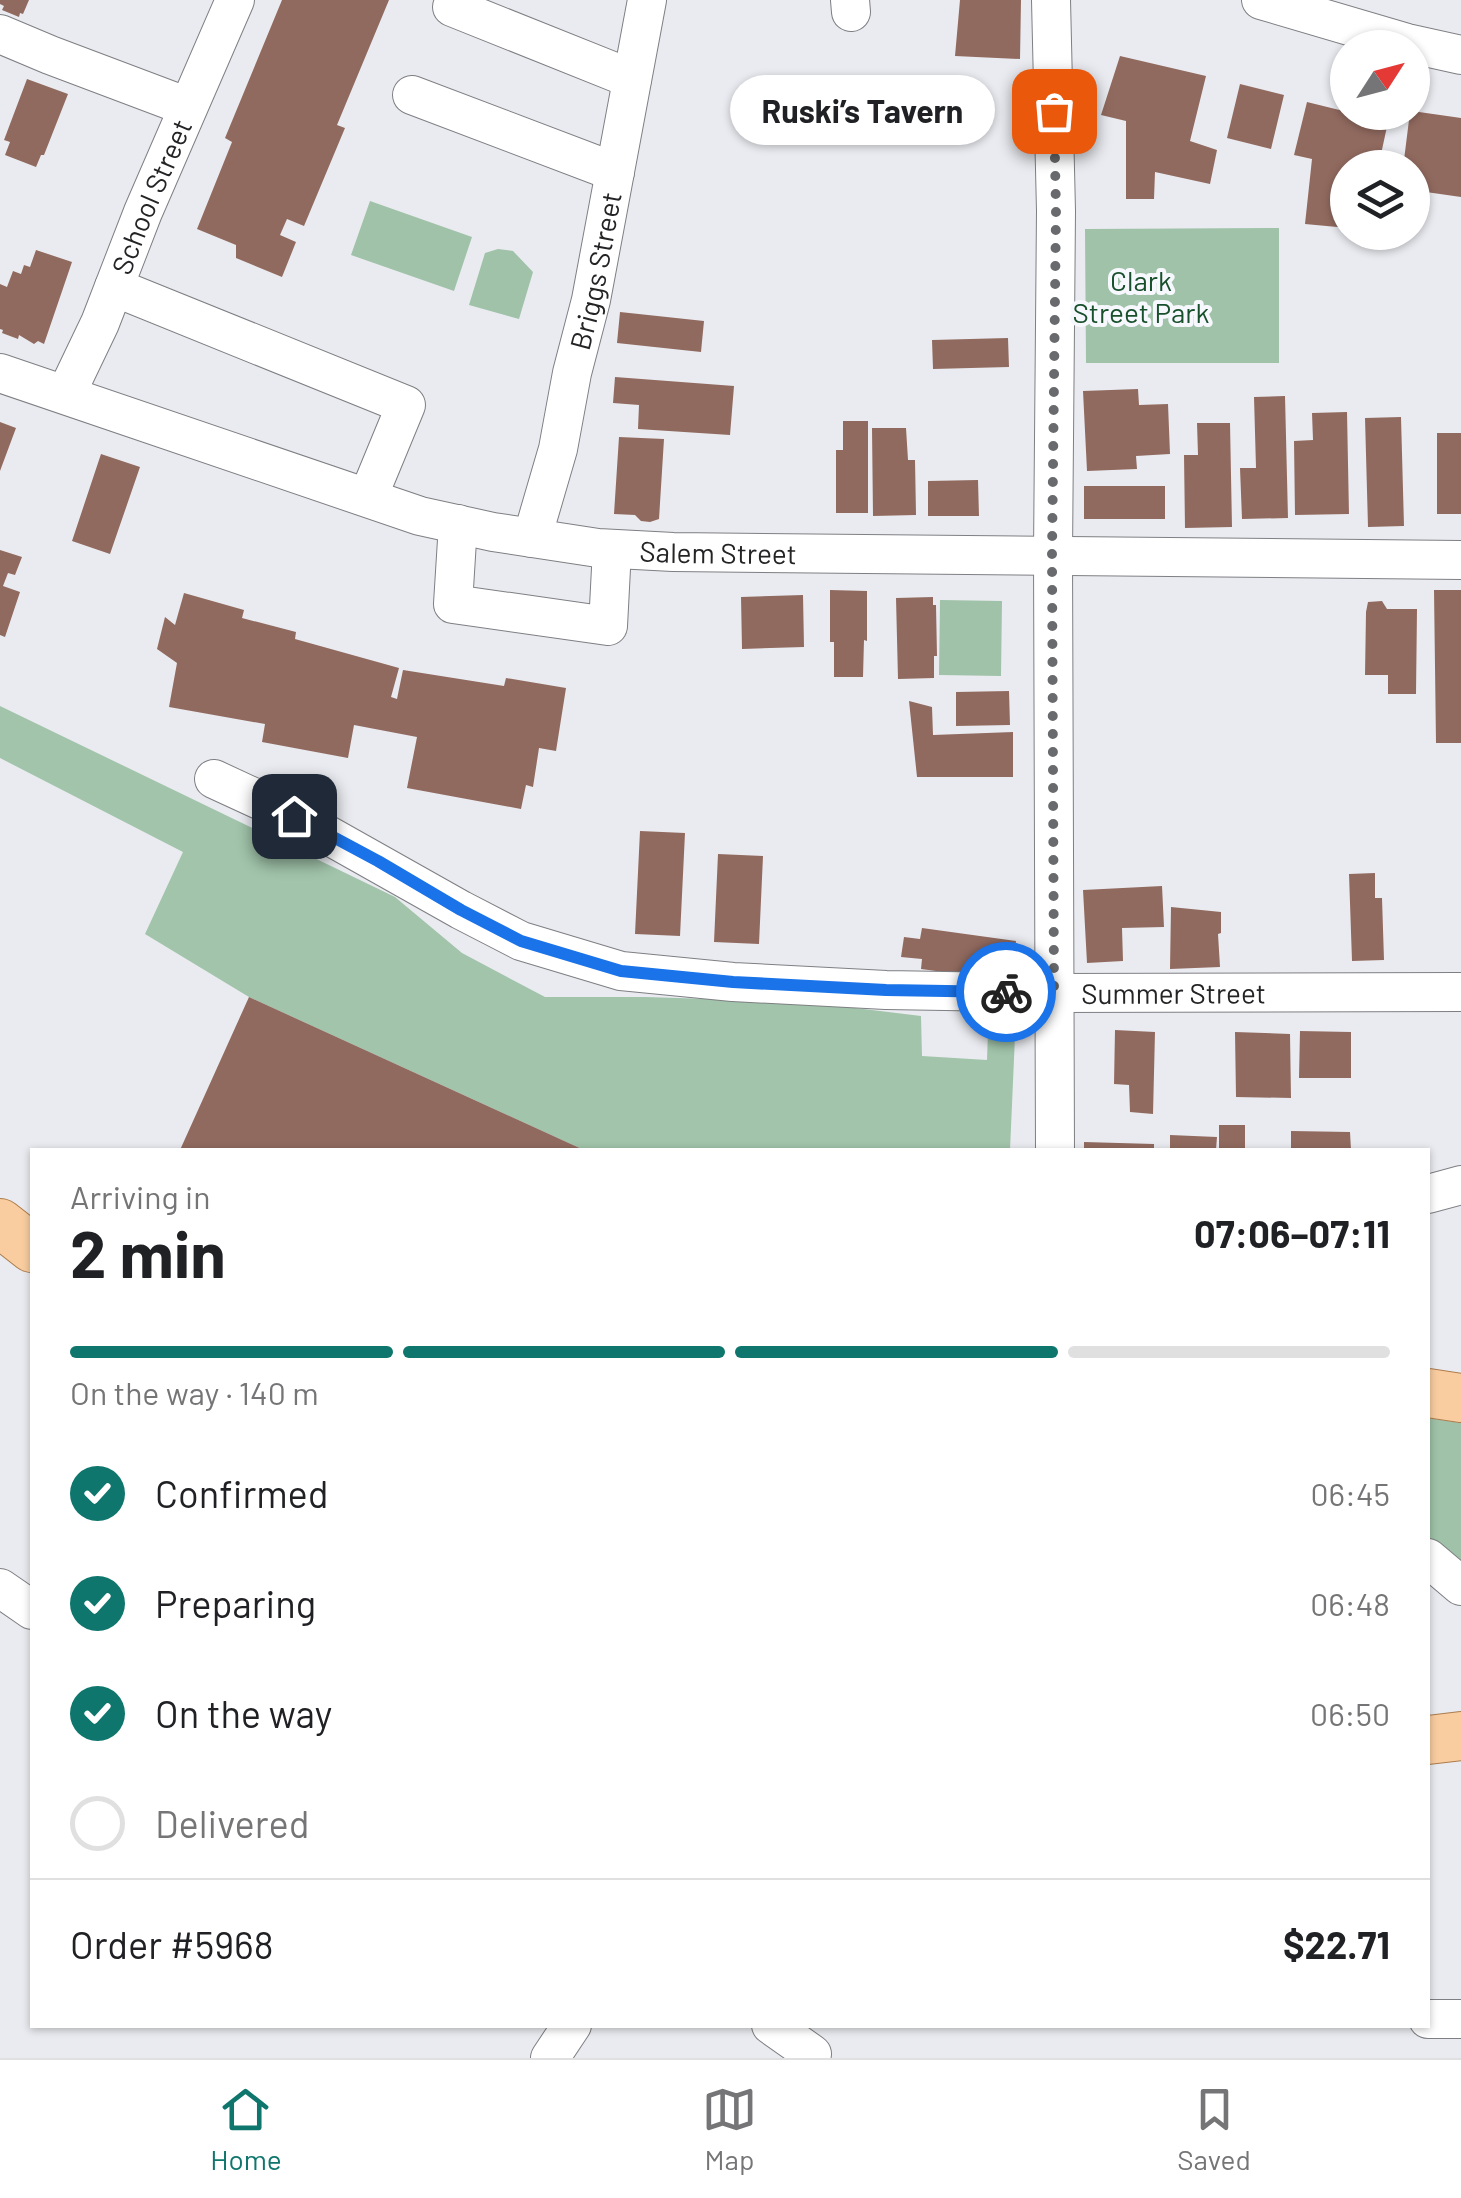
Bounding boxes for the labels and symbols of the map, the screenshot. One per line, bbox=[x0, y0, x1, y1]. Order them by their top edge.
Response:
north arrow bbox=[1330, 30, 1430, 130]
pin bbox=[1012, 69, 1097, 154]
callout: Ruski’s Tavern bbox=[729, 76, 994, 146]
street label: School Street bbox=[104, 114, 198, 279]
street label: Briggs Street bbox=[562, 189, 628, 353]
park label: Clark Street Park bbox=[1072, 263, 1210, 329]
street label: Salem Street bbox=[639, 533, 797, 570]
pin bbox=[252, 774, 337, 859]
courier bbox=[956, 942, 1056, 1042]
street label: Summer Street bbox=[1081, 975, 1266, 1010]

